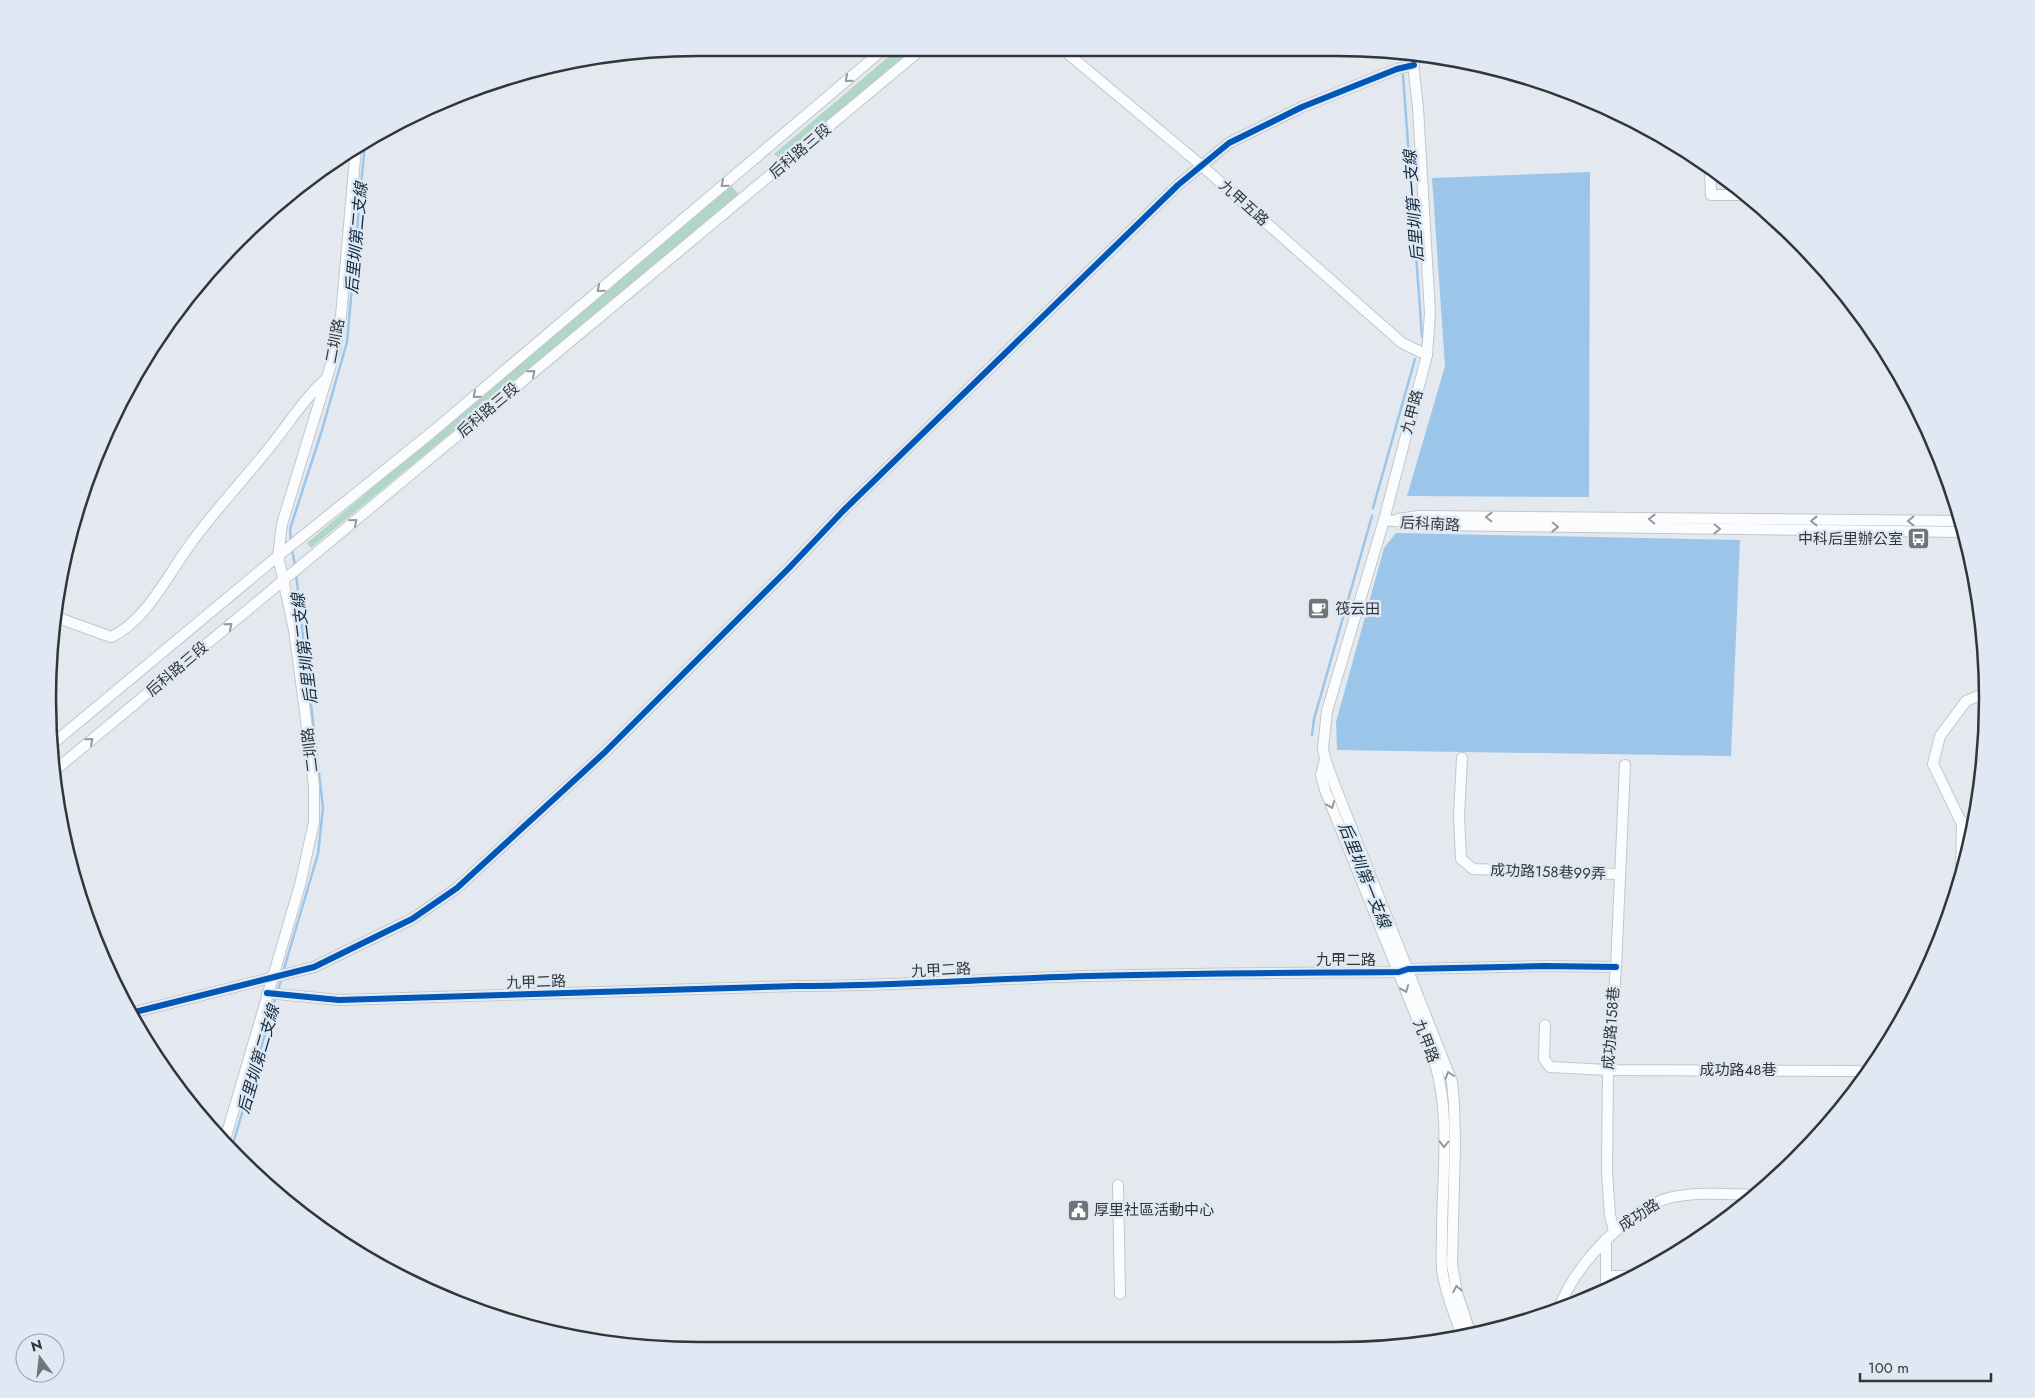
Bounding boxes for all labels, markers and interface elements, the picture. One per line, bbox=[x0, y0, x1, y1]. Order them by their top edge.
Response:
one-way arrow bbox=[844, 73, 853, 82]
street label: 后科路三段 bbox=[764, 118, 836, 184]
water label: 后里圳第一支線 bbox=[1398, 147, 1429, 263]
street label: 九甲五路 bbox=[1214, 175, 1274, 231]
one-way arrow bbox=[721, 178, 730, 187]
water label: 后里圳第二支線 bbox=[340, 179, 373, 295]
one-way arrow bbox=[597, 284, 606, 292]
street label: 二圳路 bbox=[320, 317, 350, 365]
one-way arrow bbox=[527, 370, 536, 379]
street label: 后科路三段 bbox=[452, 377, 524, 443]
street label: 九甲路 bbox=[1396, 387, 1428, 437]
one-way arrow bbox=[473, 389, 482, 398]
street label: 后科南路 bbox=[1399, 511, 1461, 537]
one-way arrow bbox=[1485, 512, 1492, 522]
one-way arrow bbox=[1647, 514, 1655, 524]
one-way arrow bbox=[1810, 516, 1818, 526]
one-way arrow bbox=[1907, 516, 1914, 526]
one-way arrow bbox=[348, 520, 357, 528]
one-way arrow bbox=[1552, 522, 1559, 532]
one-way arrow bbox=[1714, 524, 1722, 534]
bus stop icon: 中科后里辦公室 bbox=[1907, 527, 1931, 551]
place label: 中科后里辦公室 bbox=[1798, 528, 1903, 550]
water label: 后里圳第二支線 bbox=[286, 590, 323, 706]
cafe icon: 筏云田 bbox=[1307, 597, 1331, 621]
place label: 筏云田 bbox=[1335, 598, 1380, 620]
one-way arrow bbox=[223, 624, 232, 632]
street label: 后科路三段 bbox=[141, 636, 213, 702]
street label: 二圳路 bbox=[296, 726, 324, 774]
one-way arrow bbox=[85, 738, 94, 747]
one-way arrow bbox=[1326, 801, 1336, 809]
water label: 后里圳第一支線 bbox=[1333, 819, 1397, 933]
street label: 成功路158巷99弄 bbox=[1490, 859, 1606, 885]
street label: 九甲二路 bbox=[1316, 949, 1376, 971]
street label: 九甲二路 bbox=[910, 957, 972, 983]
street label: 九甲二路 bbox=[506, 970, 566, 994]
one-way arrow bbox=[1400, 984, 1410, 992]
street label: 成功路158巷 bbox=[1597, 986, 1625, 1070]
water label: 后里圳第二支線 bbox=[232, 1000, 286, 1116]
street label: 九甲路 bbox=[1408, 1016, 1444, 1066]
street label: 成功路48巷 bbox=[1700, 1059, 1776, 1081]
one-way arrow bbox=[1445, 1071, 1455, 1079]
one-way arrow bbox=[1438, 1141, 1449, 1149]
street label: 成功路 bbox=[1614, 1194, 1664, 1236]
public building icon: 厚里社區活動中心 bbox=[1066, 1198, 1090, 1222]
place label: 厚里社區活動中心 bbox=[1094, 1199, 1214, 1221]
one-way arrow bbox=[1452, 1284, 1462, 1293]
north arrow bbox=[15, 1333, 65, 1383]
text: N bbox=[29, 1334, 45, 1357]
scale bar bbox=[1860, 1350, 1991, 1382]
text: 100 m bbox=[1868, 1357, 1909, 1379]

